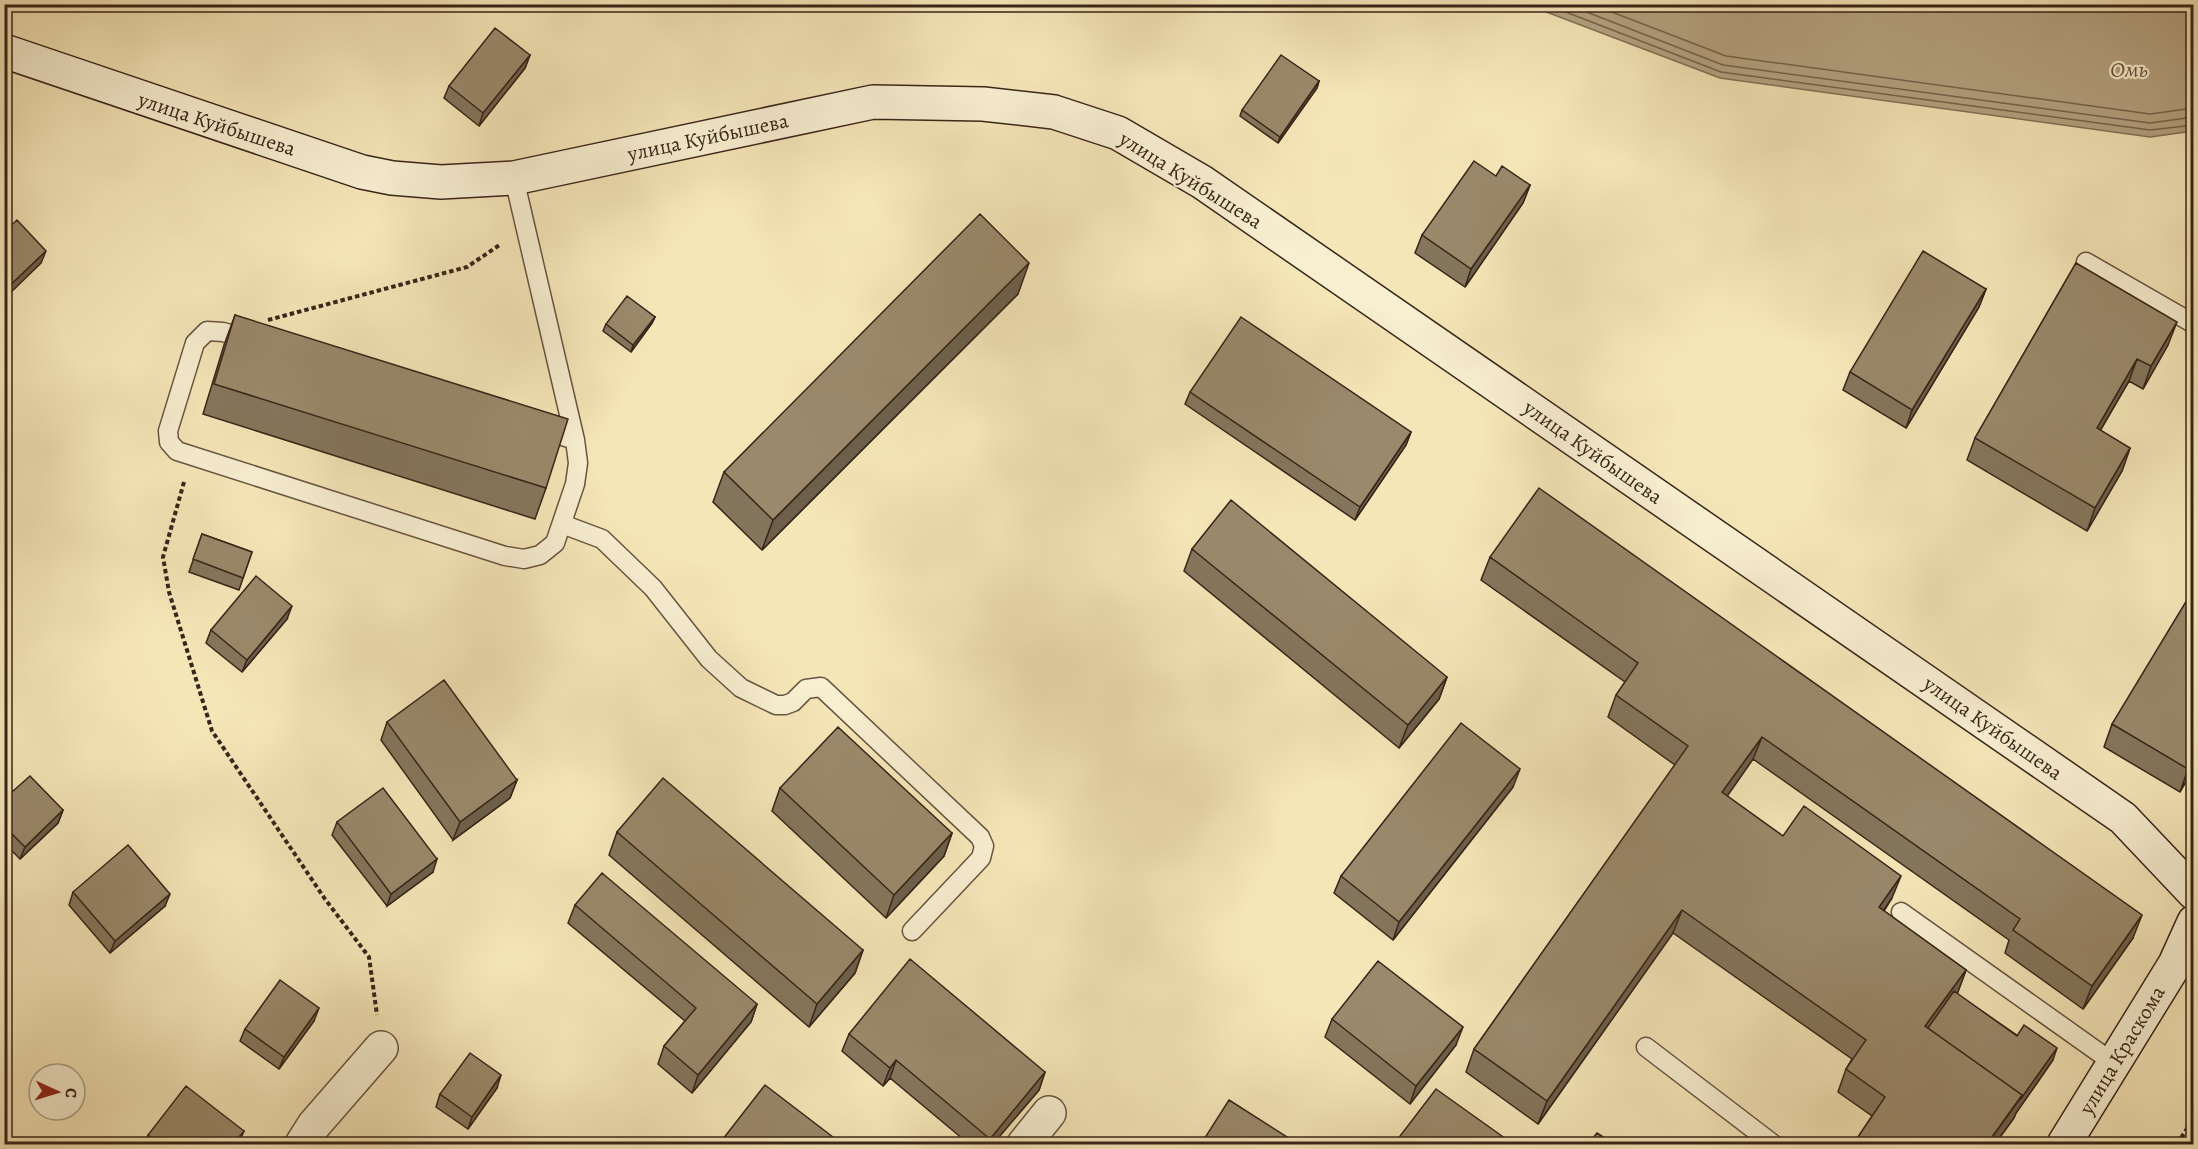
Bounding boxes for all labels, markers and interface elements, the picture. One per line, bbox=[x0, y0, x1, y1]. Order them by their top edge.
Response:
water label: Омь bbox=[2110, 55, 2148, 85]
street label: улица Куйбышева bbox=[134, 85, 300, 163]
street label: улица Куйбышева bbox=[624, 106, 791, 168]
street label: улица Куйбышева bbox=[1113, 124, 1268, 235]
street label: улица Куйбышева bbox=[1517, 393, 1668, 511]
street label: улица Куйбышева bbox=[1917, 669, 2068, 787]
street label: улица Краскома bbox=[2072, 980, 2172, 1120]
north arrow bbox=[27, 1062, 87, 1122]
text: С bbox=[60, 1087, 82, 1099]

